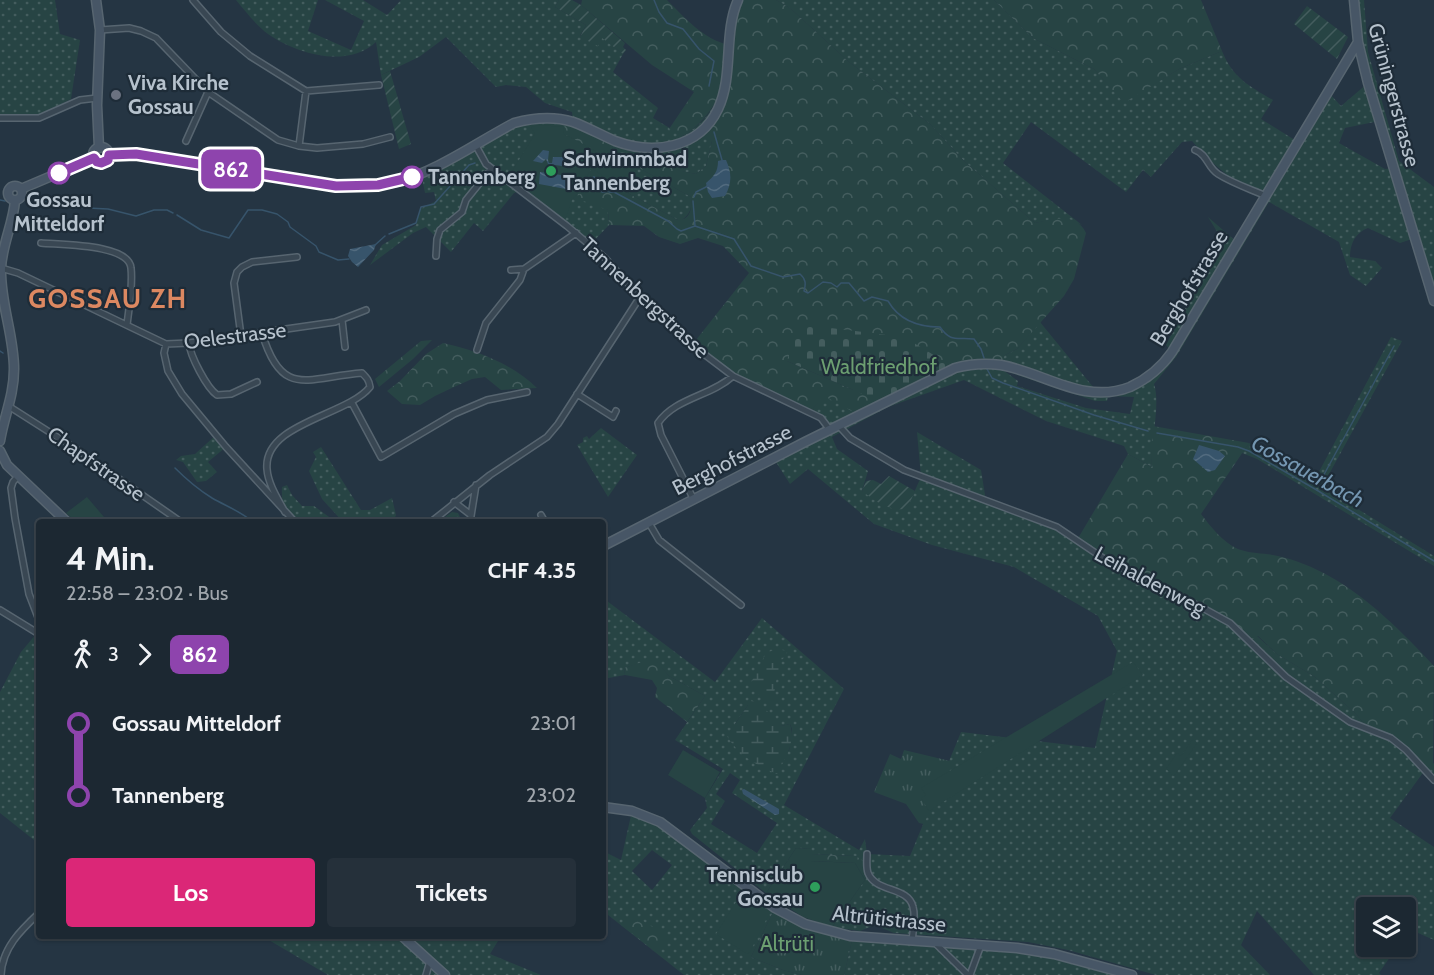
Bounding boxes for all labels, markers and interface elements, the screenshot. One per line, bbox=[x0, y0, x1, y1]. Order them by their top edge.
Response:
street label: Grüningerstrasse bbox=[1363, 20, 1426, 170]
place label: Viva Kirche Gossau bbox=[128, 70, 229, 119]
marker: Viva Kirche Gossau bbox=[109, 88, 123, 102]
place label: Schwimmbad Tannenberg bbox=[563, 146, 687, 195]
line badge: 862 bbox=[196, 150, 266, 188]
text: 862 bbox=[213, 157, 249, 182]
marker: Gossau Mitteldorf bbox=[48, 162, 70, 184]
place label: Tannenberg bbox=[428, 164, 535, 189]
marker: Schwimmbad Tannenberg bbox=[544, 164, 558, 178]
marker: Tannenberg bbox=[401, 166, 423, 188]
place label: Gossau Mitteldorf bbox=[13, 187, 105, 236]
street label: Berghofstrasse bbox=[1144, 225, 1233, 350]
street label: Tannenbergstrasse bbox=[576, 232, 715, 363]
district label: GOSSAU ZH bbox=[28, 282, 188, 315]
street label: Oelestrasse bbox=[182, 317, 288, 354]
park label: Waldfriedhof bbox=[821, 354, 937, 379]
street label: Berghofstrasse bbox=[668, 419, 796, 500]
street label: Chapfstrasse bbox=[43, 421, 150, 506]
water label: Gossauerbach bbox=[1247, 429, 1369, 514]
text: 4 Min. bbox=[66, 538, 155, 578]
street label: Leihaldenweg bbox=[1090, 541, 1210, 621]
text: CHF 4.35 bbox=[488, 557, 576, 584]
text: 22:58 – 23:02 · Bus bbox=[66, 581, 228, 605]
icon: walk bbox=[66, 638, 99, 671]
icon: forward bbox=[128, 638, 161, 671]
text: 3 bbox=[108, 642, 119, 666]
text: 862 bbox=[182, 642, 217, 667]
text: Gossau Mitteldorf bbox=[112, 710, 281, 737]
text: 23:01 bbox=[530, 711, 576, 735]
text: Tannenberg bbox=[112, 782, 224, 809]
text: 23:02 bbox=[526, 783, 576, 807]
button: Los bbox=[66, 858, 315, 927]
button: Tickets bbox=[327, 858, 576, 927]
place label: Tennisclub Gossau bbox=[706, 862, 803, 911]
marker: Tennisclub Gossau bbox=[808, 880, 822, 894]
map controls bbox=[1356, 897, 1416, 957]
button: layers bbox=[1356, 897, 1416, 957]
street label: Altrütistrasse bbox=[831, 900, 947, 937]
park label: Altrüti bbox=[760, 931, 814, 956]

